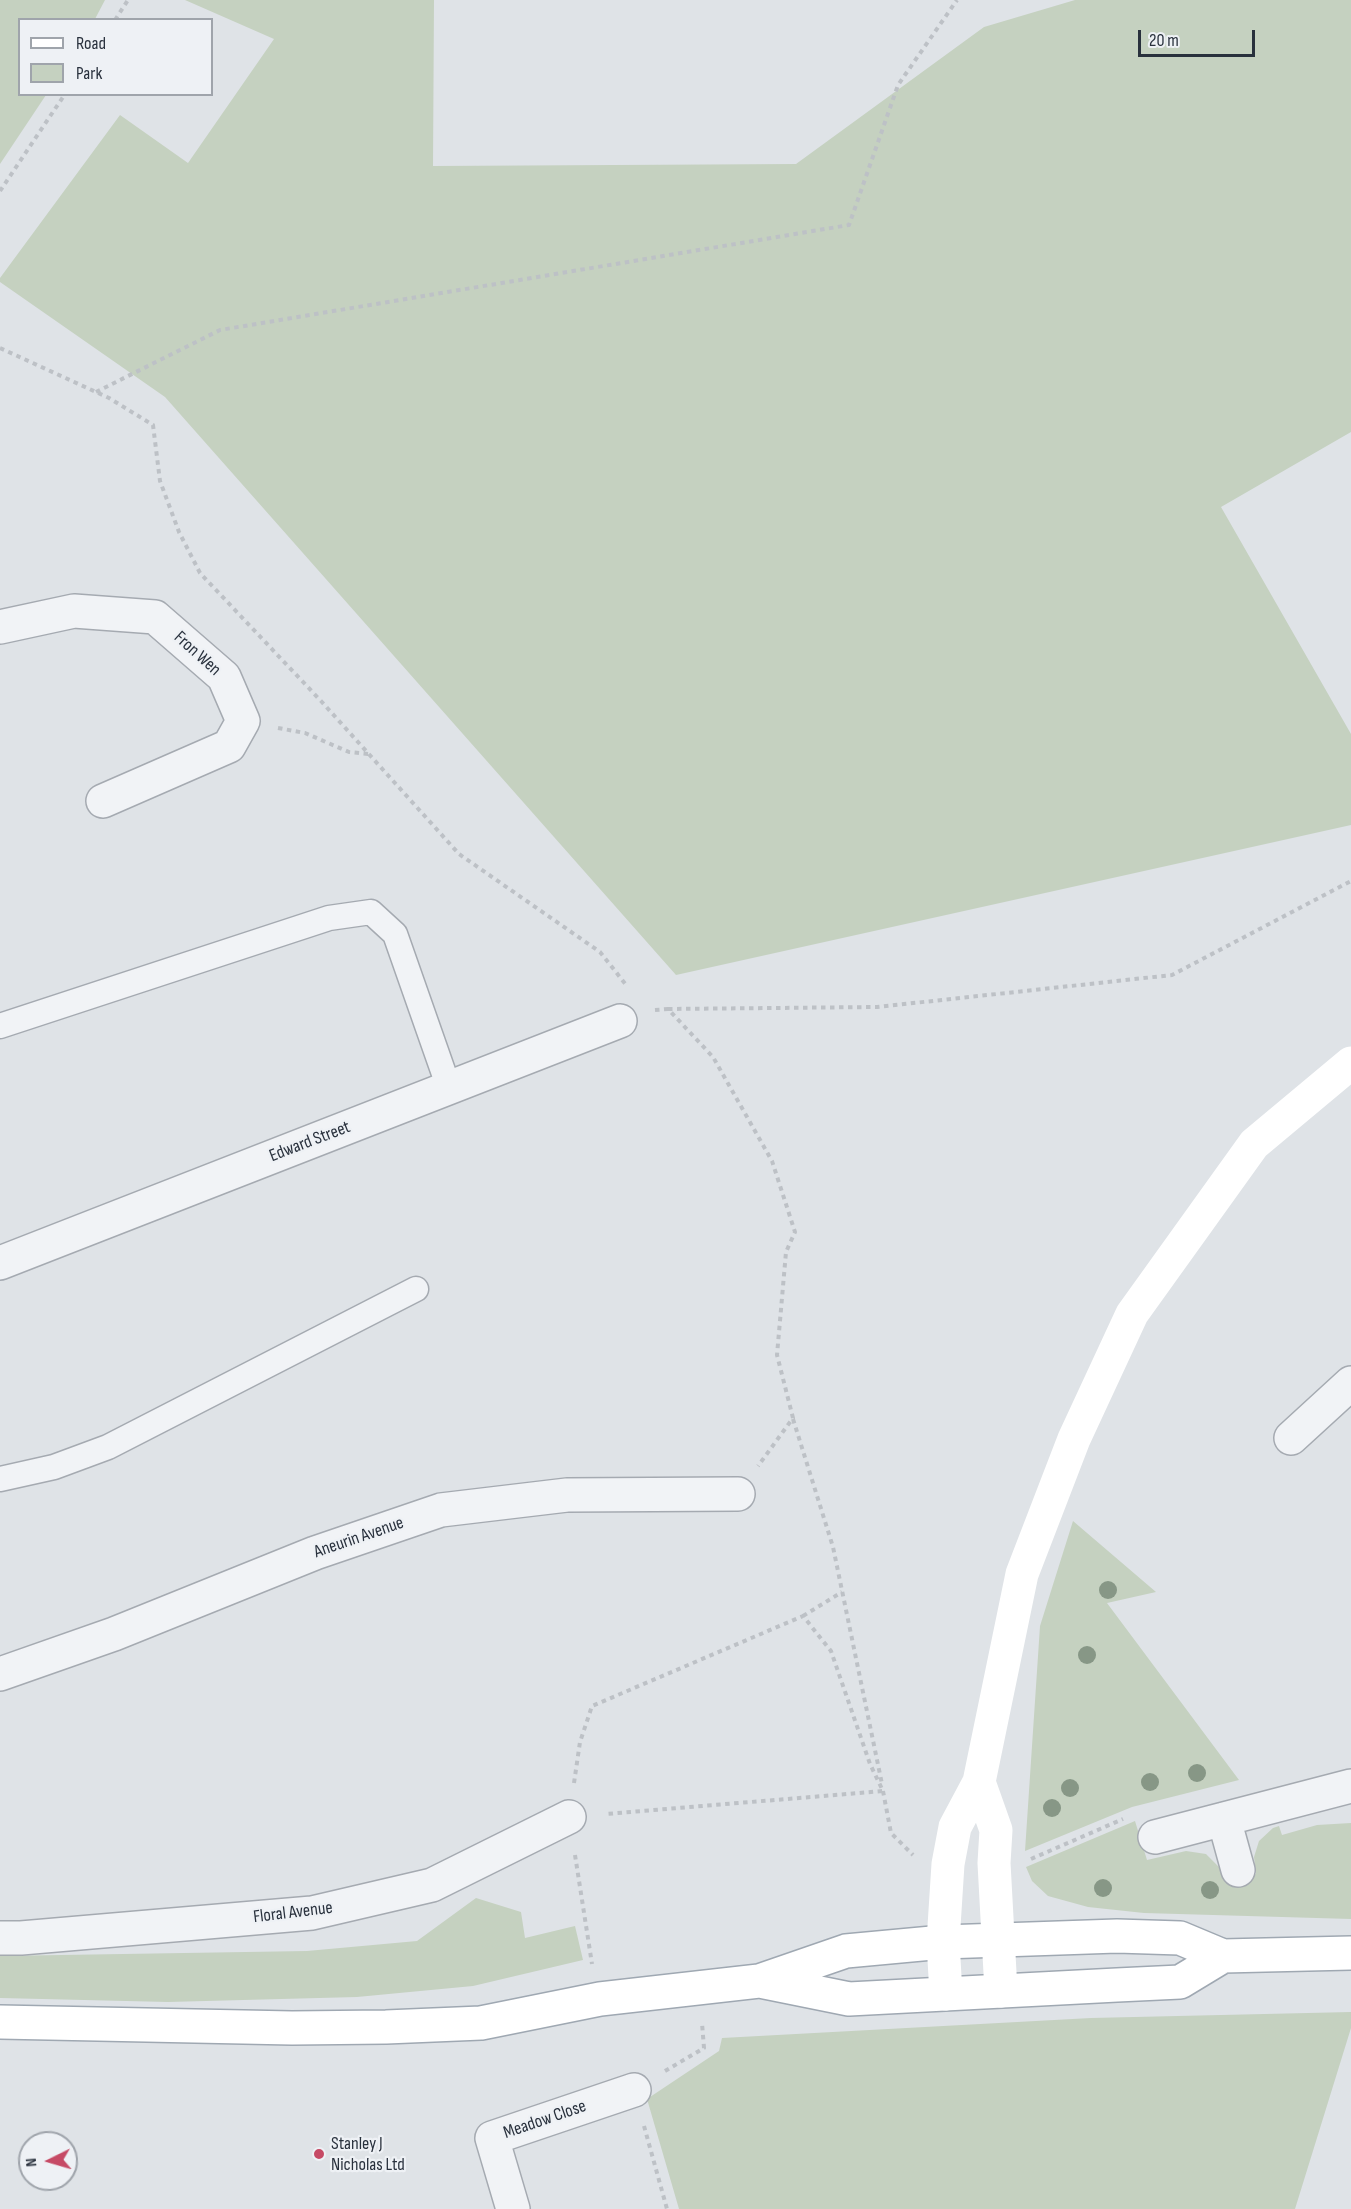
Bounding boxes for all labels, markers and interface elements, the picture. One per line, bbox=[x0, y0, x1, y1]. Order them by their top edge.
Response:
legend bbox=[18, 18, 213, 96]
scale bar bbox=[1141, 18, 1258, 56]
text: 20 m bbox=[1149, 30, 1179, 51]
text: Road bbox=[76, 33, 106, 54]
text: Park bbox=[76, 63, 102, 84]
street label: Fron Wen bbox=[169, 627, 225, 681]
street label: Edward Street bbox=[267, 1117, 353, 1167]
street label: Aneurin Avenue bbox=[311, 1513, 407, 1563]
street label: Floral Avenue bbox=[252, 1897, 334, 1929]
street label: Meadow Close bbox=[501, 2096, 589, 2144]
north arrow bbox=[18, 2131, 78, 2191]
place label: Stanley J Nicholas Ltd bbox=[331, 2133, 405, 2176]
marker: Stanley J Nicholas Ltd bbox=[312, 2147, 326, 2161]
text: N bbox=[22, 2157, 41, 2168]

